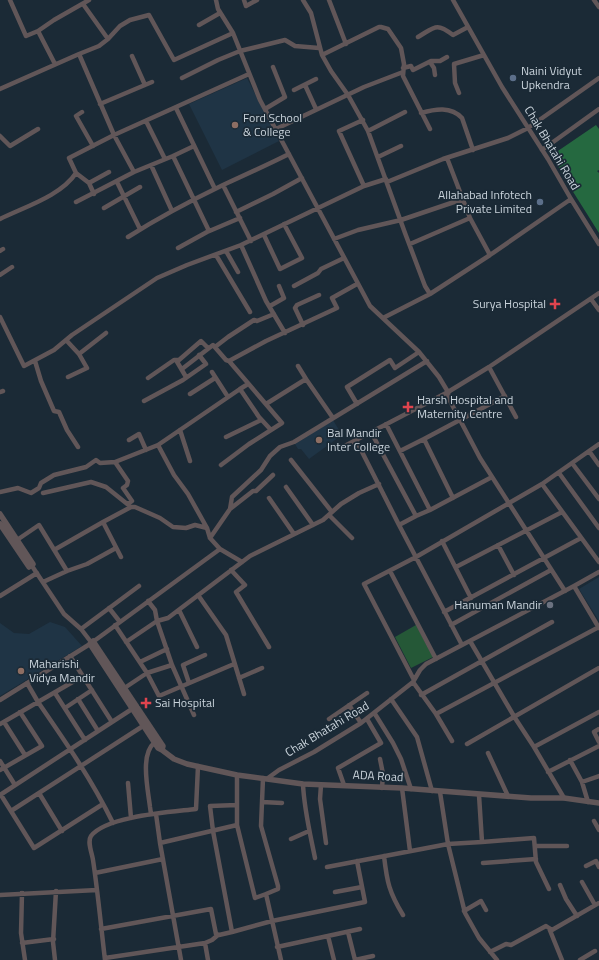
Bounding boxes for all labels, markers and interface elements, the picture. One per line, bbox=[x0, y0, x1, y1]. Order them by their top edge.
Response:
place label: Naini Vidyut Upkendra bbox=[521, 61, 583, 94]
marker: Naini Vidyut Upkendra bbox=[508, 73, 518, 83]
street label: Chak Bhatahi Road bbox=[520, 102, 585, 193]
place label: Ford School & College bbox=[243, 108, 302, 141]
marker: Ford School & College bbox=[230, 120, 240, 130]
place label: Allahabad Infotech Private Limited bbox=[438, 185, 532, 218]
marker: Allahabad Infotech Private Limited bbox=[535, 197, 545, 207]
place label: Surya Hospital bbox=[473, 294, 546, 313]
marker: Surya Hospital bbox=[549, 298, 561, 310]
place label: Harsh Hospital and Maternity Centre bbox=[417, 390, 513, 423]
marker: Harsh Hospital and Maternity Centre bbox=[402, 401, 414, 413]
place label: Bal Mandir Inter College bbox=[327, 423, 390, 456]
marker: Bal Mandir Inter College bbox=[314, 435, 324, 445]
place label: Hanuman Mandir bbox=[454, 595, 542, 614]
marker: Hanuman Mandir bbox=[545, 600, 555, 610]
place label: Maharishi Vidya Mandir bbox=[29, 654, 95, 687]
marker: Maharishi Vidya Mandir bbox=[16, 666, 26, 676]
place label: Sai Hospital bbox=[155, 693, 215, 712]
street label: Chak Bhatahi Road bbox=[281, 696, 372, 761]
marker: Sai Hospital bbox=[140, 697, 152, 709]
street label: ADA Road bbox=[352, 765, 404, 786]

